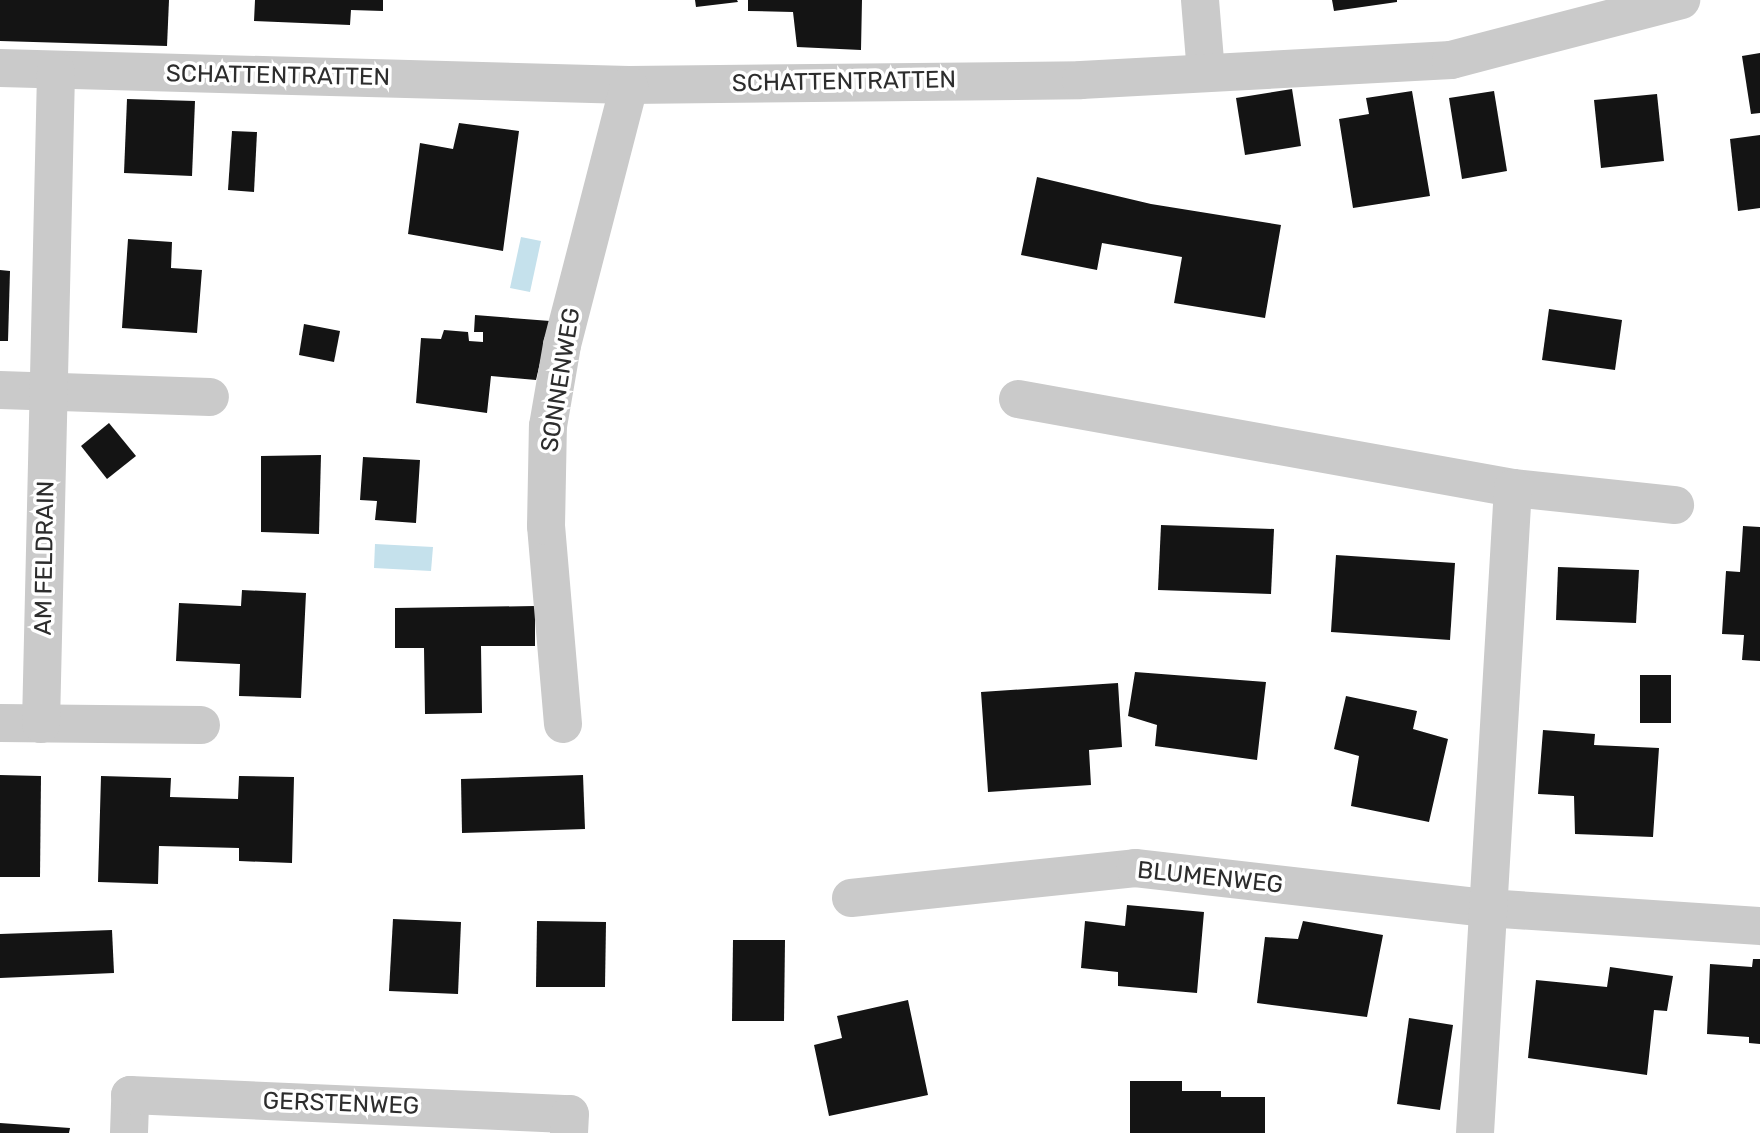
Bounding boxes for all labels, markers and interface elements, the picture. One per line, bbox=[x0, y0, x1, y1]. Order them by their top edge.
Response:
street label: SCHATTENTRATTEN bbox=[166, 60, 390, 92]
street label: SCHATTENTRATTEN bbox=[732, 66, 956, 98]
street label: SONNENWEG bbox=[535, 306, 587, 454]
street label: AM FELDRAIN bbox=[29, 480, 61, 636]
street label: BLUMENWEG bbox=[1136, 856, 1284, 900]
street label: GERSTENWEG bbox=[262, 1087, 420, 1121]

